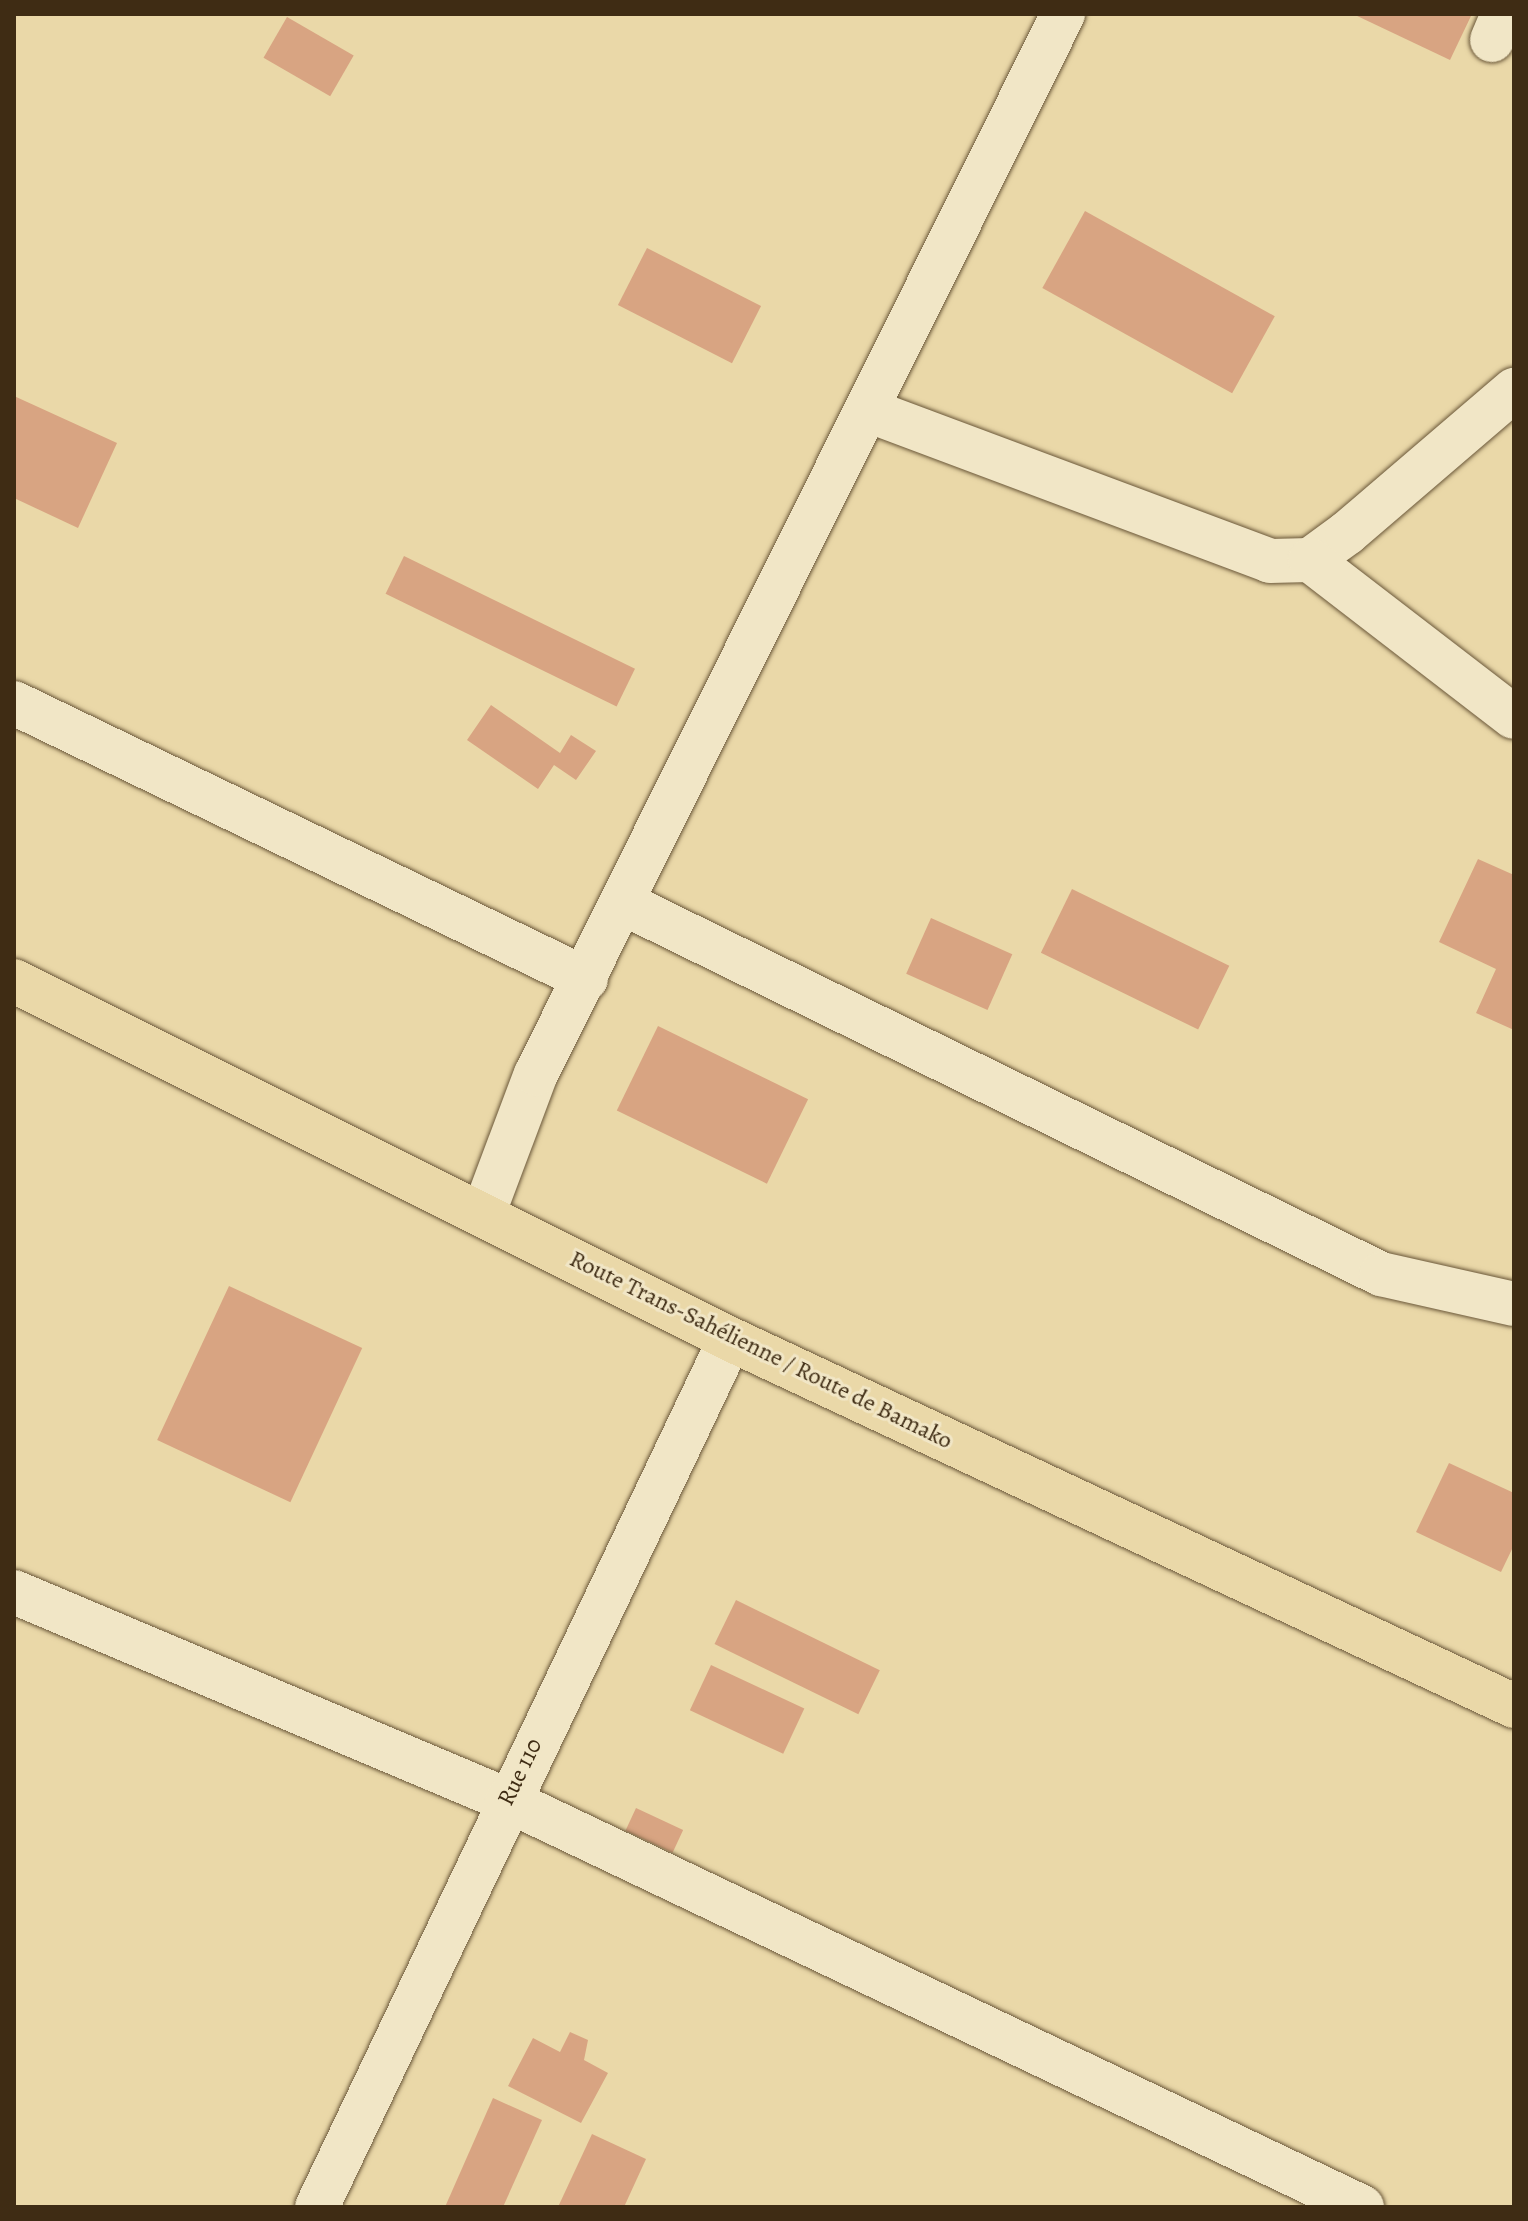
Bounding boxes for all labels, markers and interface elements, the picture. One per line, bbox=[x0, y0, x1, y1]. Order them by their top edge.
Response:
street label: Route Trans-Sahélienne / Route de Bamako bbox=[565, 1244, 957, 1456]
street label: Rue 110 bbox=[491, 1733, 549, 1811]

